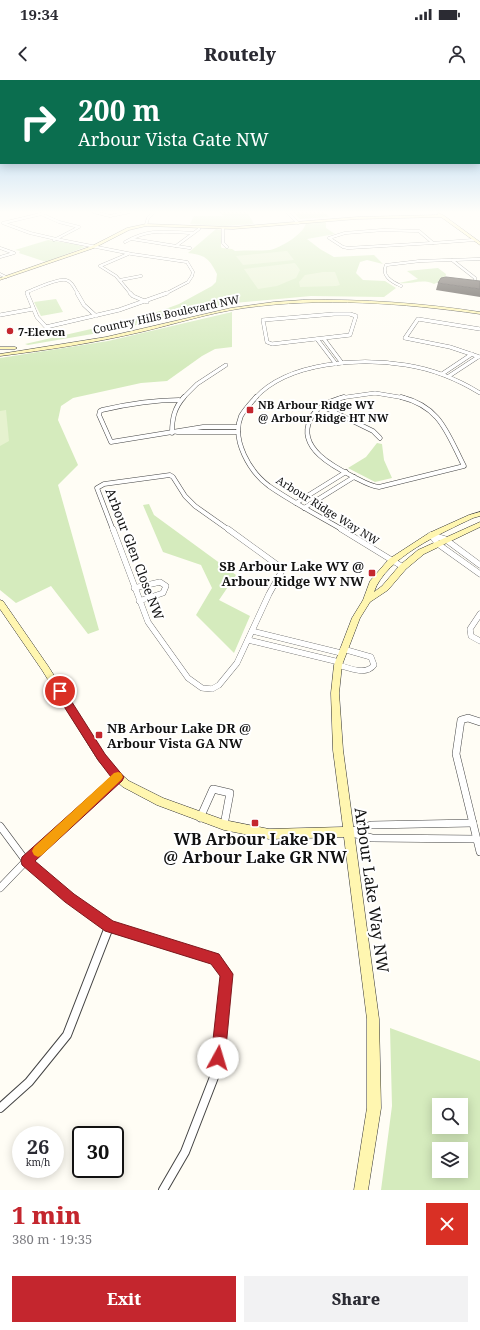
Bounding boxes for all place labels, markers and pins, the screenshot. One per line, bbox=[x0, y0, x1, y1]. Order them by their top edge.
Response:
place label: 7-Eleven bbox=[18, 324, 66, 339]
marker: 7-Eleven bbox=[5, 326, 15, 336]
place label: NB Arbour Ridge WY @ Arbour Ridge HT NW bbox=[258, 397, 389, 425]
marker: NB Arbour Ridge WY @ Arbour Ridge HT NW bbox=[245, 405, 255, 415]
place label: SB Arbour Lake WY @ Arbour Ridge WY NW bbox=[219, 557, 364, 590]
marker: SB Arbour Lake WY @ Arbour Ridge WY NW bbox=[367, 568, 377, 578]
pin bbox=[43, 674, 77, 708]
place label: NB Arbour Lake DR @ Arbour Vista GA NW bbox=[107, 719, 251, 752]
marker: NB Arbour Lake DR @ Arbour Vista GA NW bbox=[94, 730, 104, 740]
marker: WB Arbour Lake DR @ Arbour Lake GR NW bbox=[250, 818, 260, 828]
place label: WB Arbour Lake DR @ Arbour Lake GR NW bbox=[163, 828, 348, 868]

